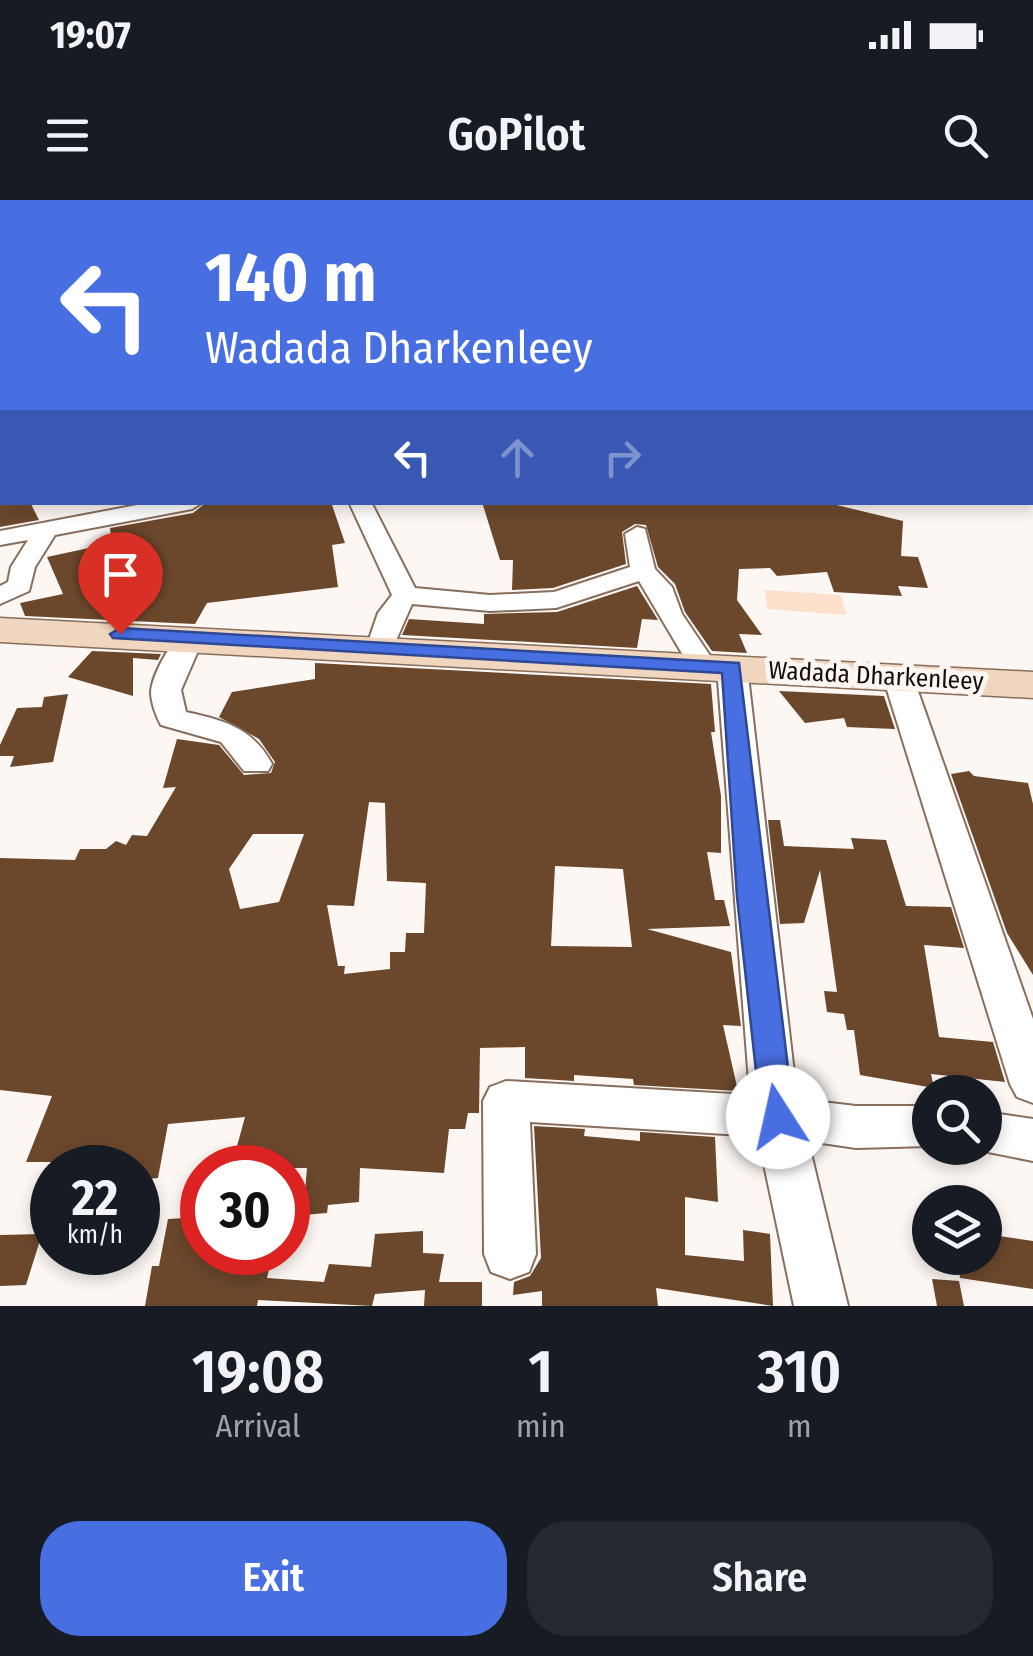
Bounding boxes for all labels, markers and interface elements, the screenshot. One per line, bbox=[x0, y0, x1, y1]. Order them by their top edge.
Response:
text: 19:07 bbox=[50, 12, 131, 58]
icon: menu bbox=[40, 108, 95, 163]
text: GoPilot bbox=[448, 108, 585, 162]
icon: search bbox=[938, 108, 993, 163]
text: 140 m bbox=[205, 236, 377, 320]
icon: left bbox=[40, 240, 170, 370]
text: Wadada Dharkenleey bbox=[205, 321, 592, 375]
icon: left bbox=[385, 430, 440, 485]
icon: ahead bbox=[490, 430, 545, 485]
icon: right bbox=[595, 430, 650, 485]
pin bbox=[78, 532, 163, 635]
icon: arrive bbox=[93, 547, 148, 602]
street label: Wadada Dharkenleey bbox=[768, 655, 984, 697]
position arrow bbox=[726, 1065, 830, 1169]
map controls bbox=[912, 1075, 1002, 1275]
button: search bbox=[912, 1075, 1002, 1165]
speed limit sign: 30 bbox=[180, 1145, 310, 1275]
text: 22 bbox=[72, 1168, 118, 1228]
button: layers bbox=[912, 1185, 1002, 1275]
text: km/h bbox=[67, 1220, 123, 1250]
text: 19:08 bbox=[192, 1336, 324, 1408]
text: 1 bbox=[528, 1336, 553, 1408]
text: 310 bbox=[757, 1336, 841, 1408]
text: Arrival bbox=[216, 1407, 300, 1445]
text: min bbox=[516, 1407, 566, 1445]
text: m bbox=[787, 1407, 812, 1445]
button: Exit bbox=[40, 1521, 507, 1636]
button: Share bbox=[527, 1521, 993, 1636]

